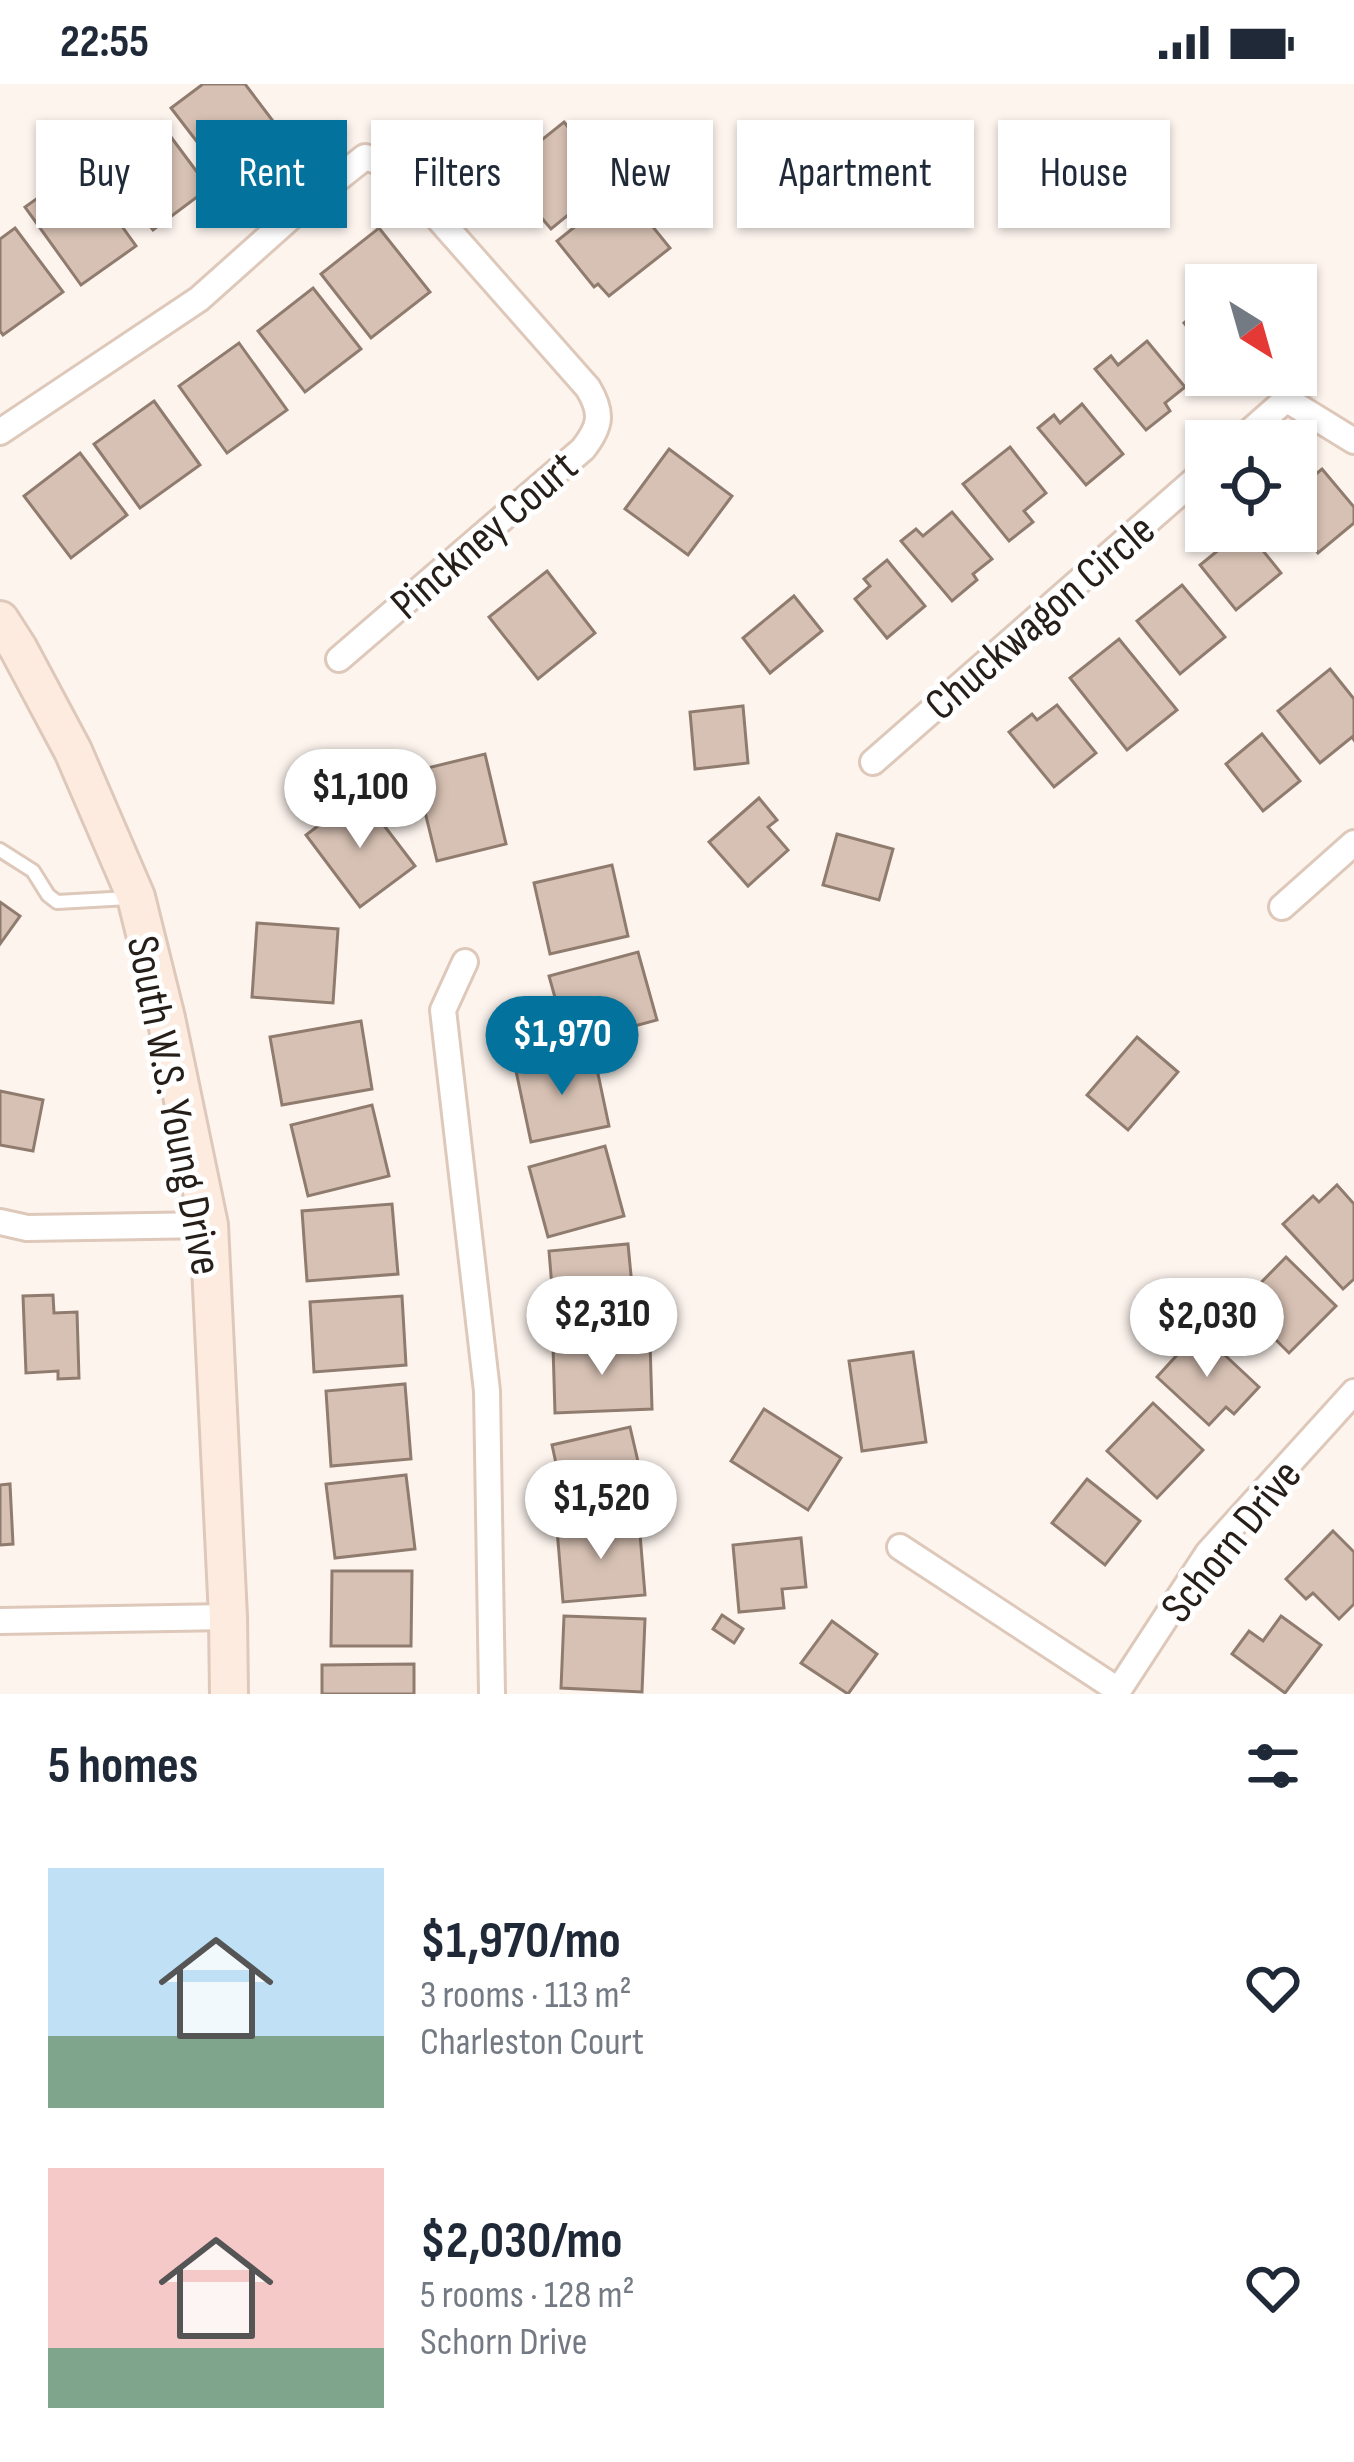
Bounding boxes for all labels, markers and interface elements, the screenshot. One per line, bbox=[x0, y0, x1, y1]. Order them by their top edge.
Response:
text: 22:55 bbox=[60, 15, 149, 70]
chip: Buy bbox=[36, 120, 172, 228]
chip: Rent bbox=[196, 120, 347, 228]
chip: Filters bbox=[371, 120, 543, 228]
chip: New bbox=[567, 120, 713, 228]
chip: Apartment bbox=[737, 120, 974, 228]
chip: House bbox=[998, 120, 1170, 228]
north arrow bbox=[1185, 264, 1317, 396]
map controls bbox=[1185, 264, 1317, 552]
button: locate bbox=[1185, 420, 1317, 552]
street label: Pinckney Court bbox=[380, 440, 589, 632]
street label: Chuckwagon Circle bbox=[914, 503, 1167, 733]
pin: $1,100 bbox=[262, 749, 458, 851]
text: $1,100 bbox=[311, 764, 409, 811]
street label: South W.S. Young Drive bbox=[114, 931, 233, 1280]
pin: $1,970 bbox=[464, 996, 660, 1098]
text: $1,970 bbox=[513, 1011, 611, 1058]
pin: $2,310 bbox=[504, 1276, 700, 1378]
pin: $2,030 bbox=[1109, 1278, 1305, 1380]
text: $2,310 bbox=[553, 1291, 651, 1338]
text: $2,030 bbox=[1157, 1293, 1257, 1340]
street label: Schorn Drive bbox=[1150, 1449, 1314, 1634]
pin: $1,520 bbox=[503, 1460, 699, 1562]
text: $1,520 bbox=[552, 1475, 650, 1522]
icon: filters bbox=[1240, 1733, 1306, 1799]
text: 5 homes bbox=[48, 1736, 198, 1797]
text: $1,970/mo bbox=[420, 1911, 621, 1972]
icon: home bbox=[144, 1916, 288, 2060]
icon: heart bbox=[1240, 1955, 1306, 2021]
text: 3 rooms · 113 m² bbox=[420, 1972, 632, 2019]
text: Charleston Court bbox=[420, 2019, 644, 2066]
text: $2,030/mo bbox=[420, 2211, 623, 2272]
icon: home bbox=[144, 2216, 288, 2360]
icon: heart bbox=[1240, 2255, 1306, 2321]
text: 5 rooms · 128 m² bbox=[420, 2272, 635, 2319]
text: Schorn Drive bbox=[420, 2319, 587, 2366]

